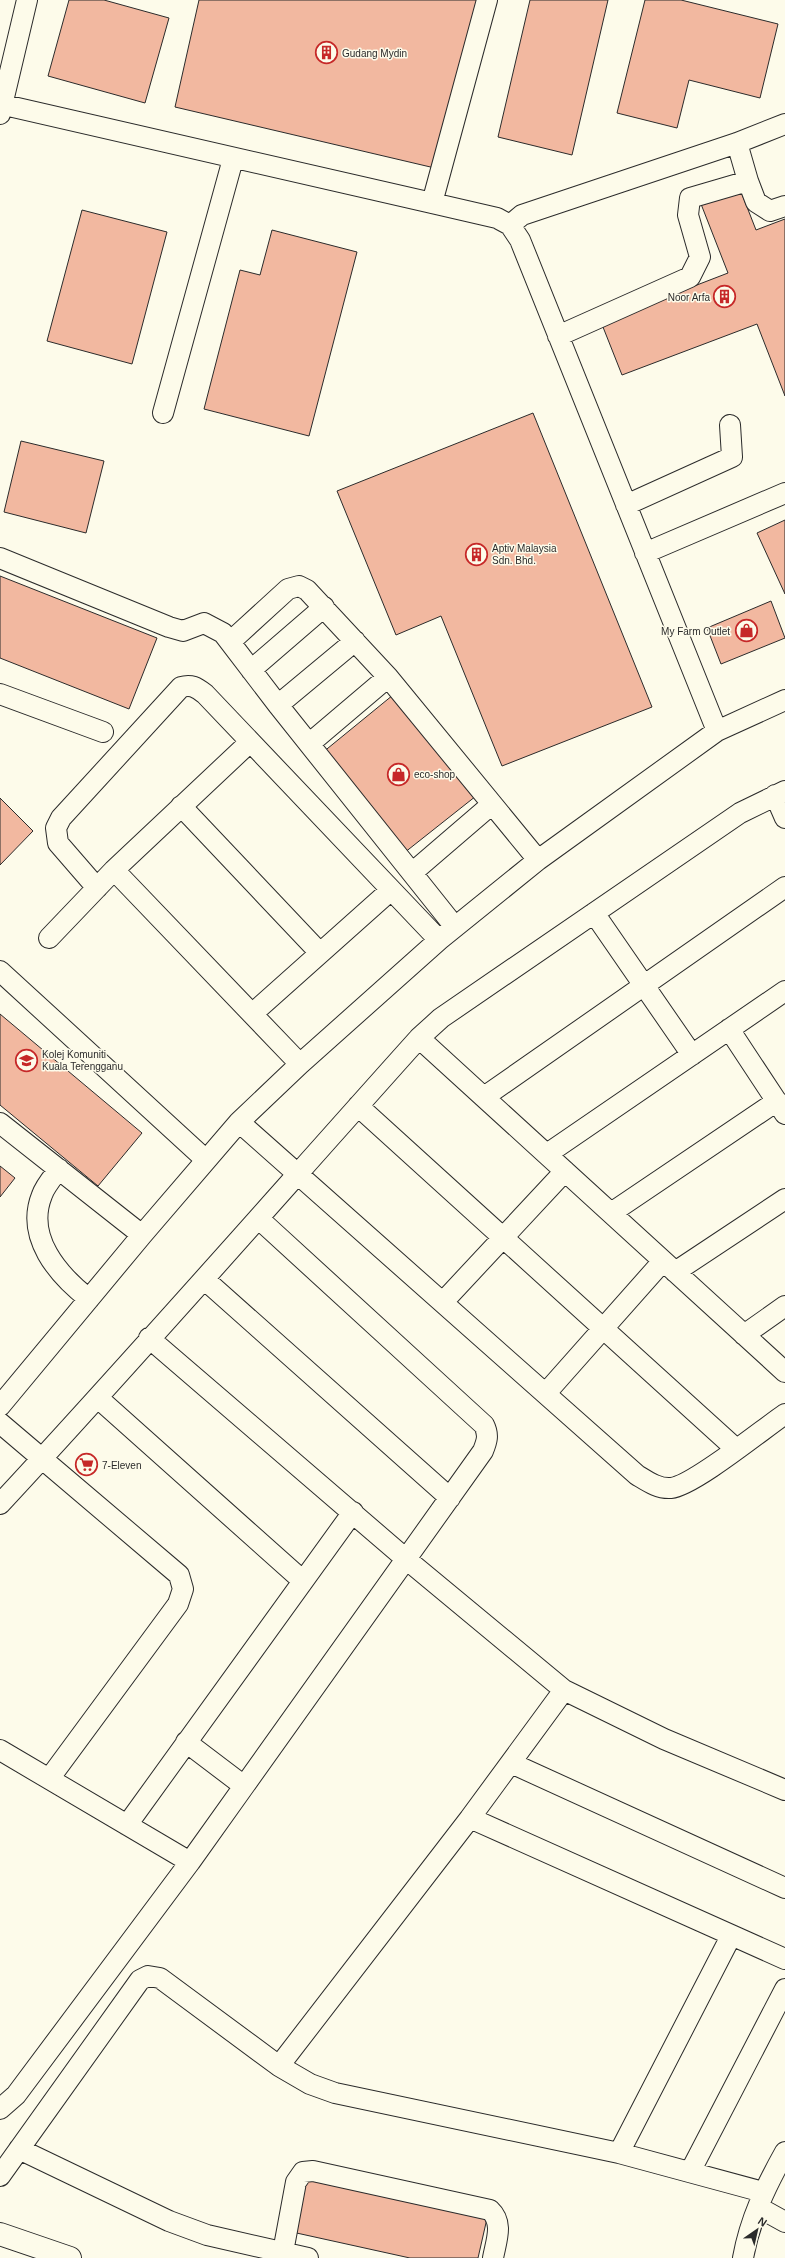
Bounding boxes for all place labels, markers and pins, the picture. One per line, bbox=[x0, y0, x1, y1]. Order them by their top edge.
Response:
building icon: Gudang Mydin bbox=[313, 40, 339, 66]
place label: Gudang Mydin bbox=[342, 48, 407, 59]
building icon: Noor Arfa bbox=[712, 284, 738, 310]
place label: Noor Arfa bbox=[668, 292, 710, 303]
building icon: Aptiv Malaysia Sdn. Bhd. bbox=[463, 541, 489, 567]
place label: Aptiv Malaysia Sdn. Bhd. bbox=[492, 543, 557, 566]
shop icon: My Farm Outlet bbox=[733, 618, 759, 644]
place label: My Farm Outlet bbox=[661, 626, 730, 637]
shop icon: eco-shop bbox=[386, 761, 412, 787]
place label: eco-shop bbox=[414, 769, 456, 780]
school or university icon: Kolej Komuniti Kuala Terengganu bbox=[14, 1047, 40, 1073]
place label: Kolej Komuniti Kuala Terengganu bbox=[42, 1049, 123, 1072]
supermarket icon: 7-Eleven bbox=[74, 1452, 100, 1478]
place label: 7-Eleven bbox=[102, 1460, 141, 1471]

